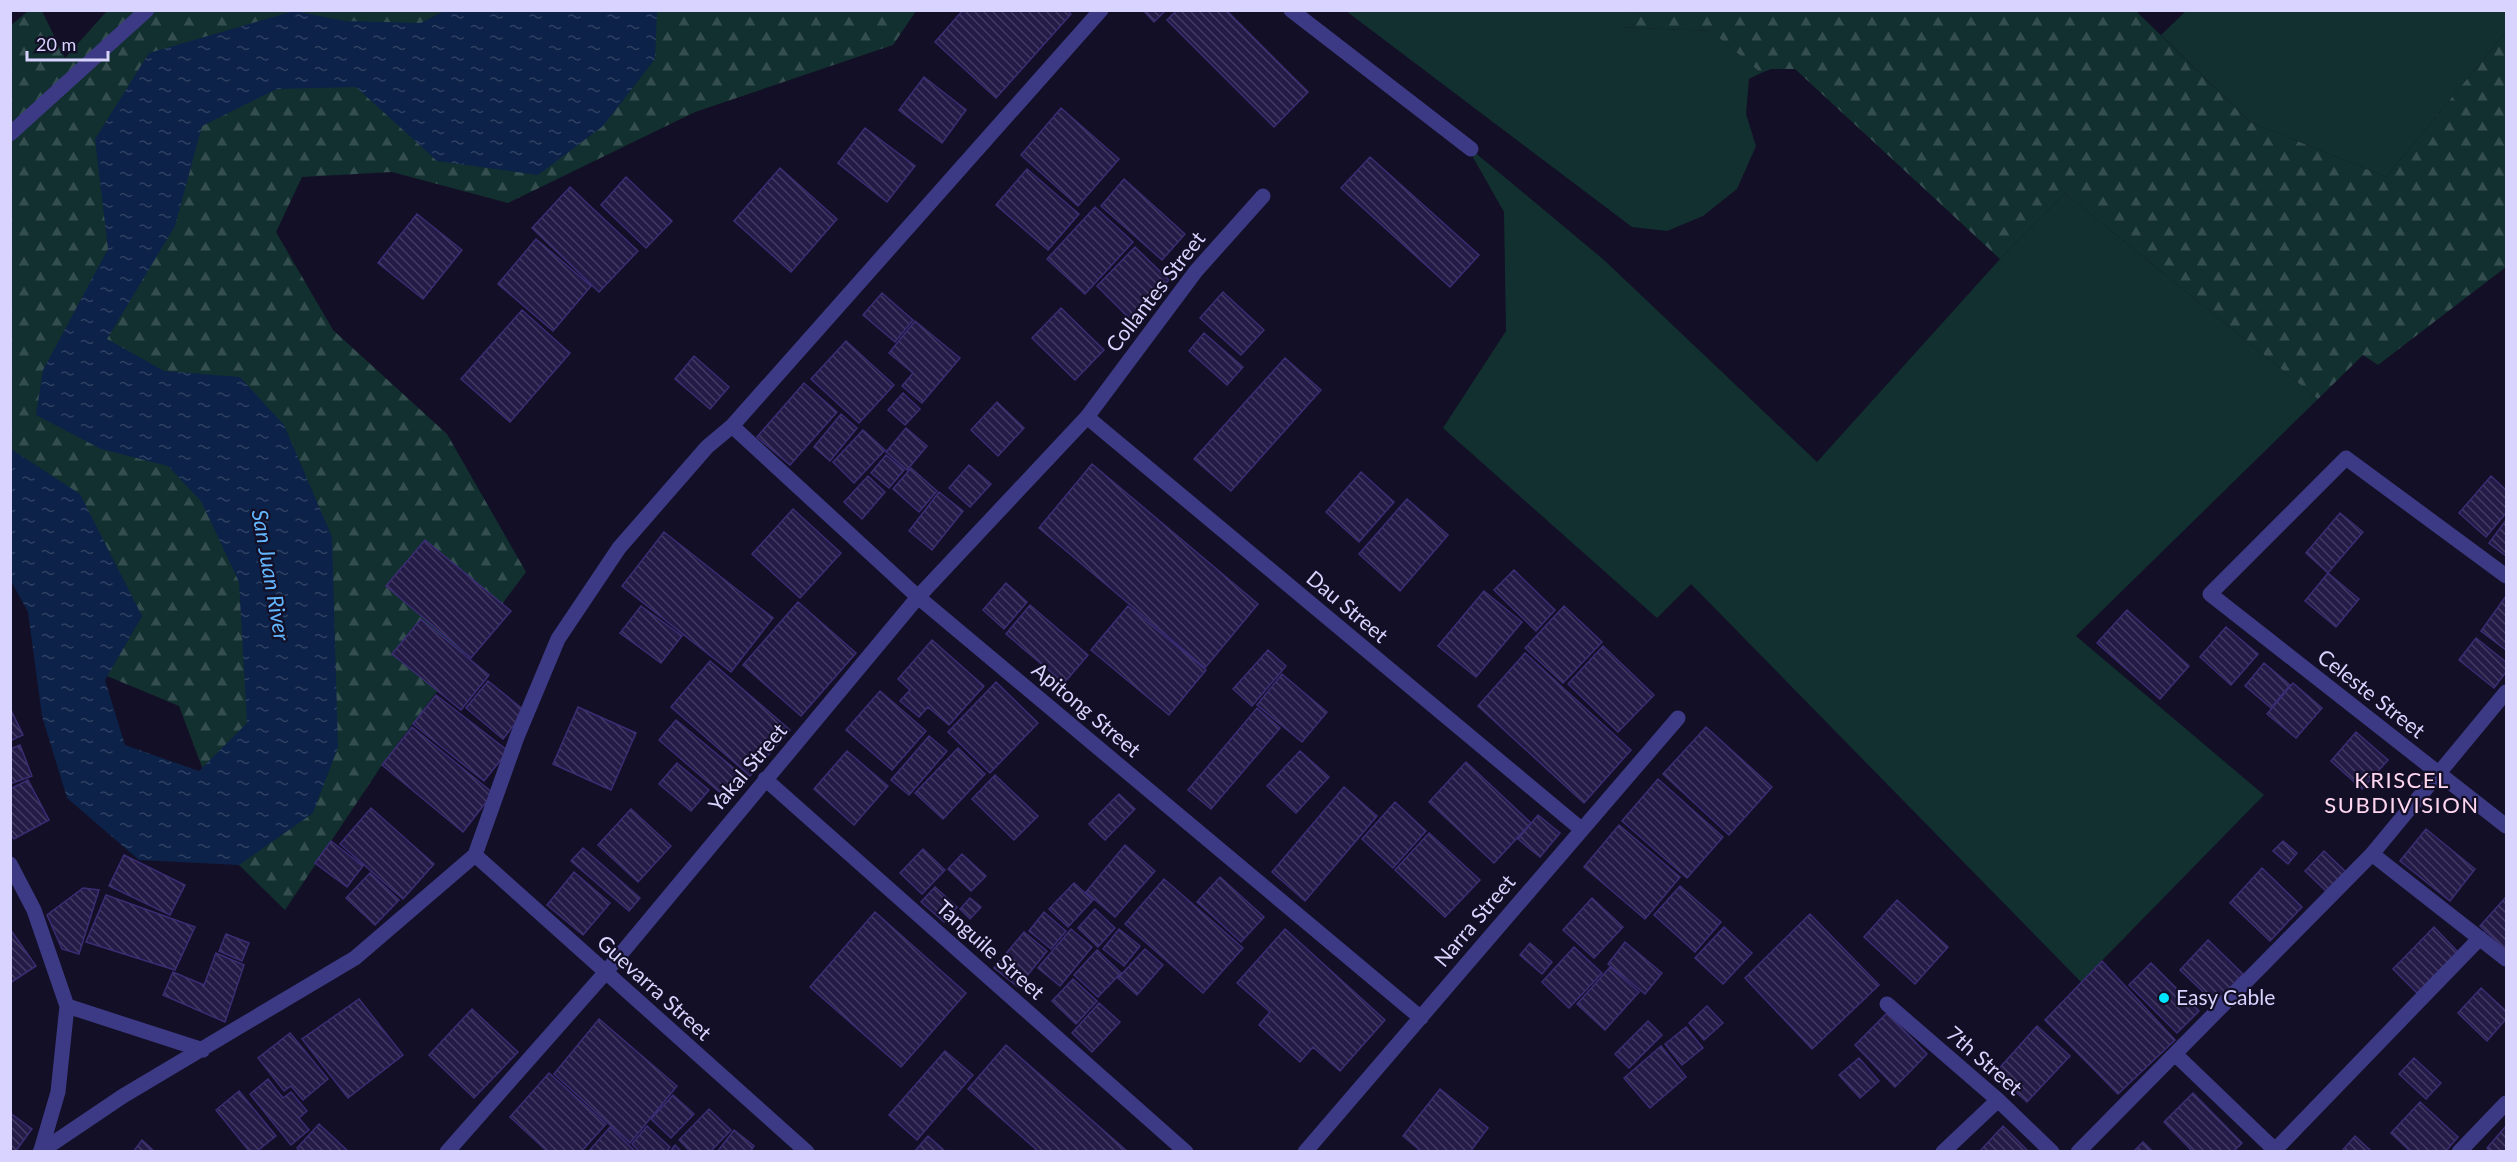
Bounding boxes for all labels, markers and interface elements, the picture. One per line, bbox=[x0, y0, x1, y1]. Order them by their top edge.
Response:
scale bar bbox=[27, 24, 108, 62]
text: 20 m bbox=[36, 33, 76, 55]
street label: Collantes Street bbox=[1100, 226, 1210, 356]
water label: San Juan River bbox=[247, 507, 296, 643]
street label: Dau Street bbox=[1302, 565, 1394, 647]
street label: Celeste Street bbox=[2313, 643, 2431, 743]
street label: Apitong Street bbox=[1028, 656, 1147, 762]
street label: Yakal Street bbox=[703, 717, 791, 816]
district label: KRISCEL SUBDIVISION bbox=[2324, 766, 2480, 818]
street label: Narra Street bbox=[1428, 869, 1520, 971]
street label: Tanguile Street bbox=[932, 894, 1050, 1004]
street label: Guevarra Street bbox=[593, 929, 718, 1045]
place label: Easy Cable bbox=[2176, 984, 2275, 1009]
marker: Easy Cable bbox=[2157, 991, 2171, 1005]
street label: 7th Street bbox=[1942, 1020, 2028, 1100]

